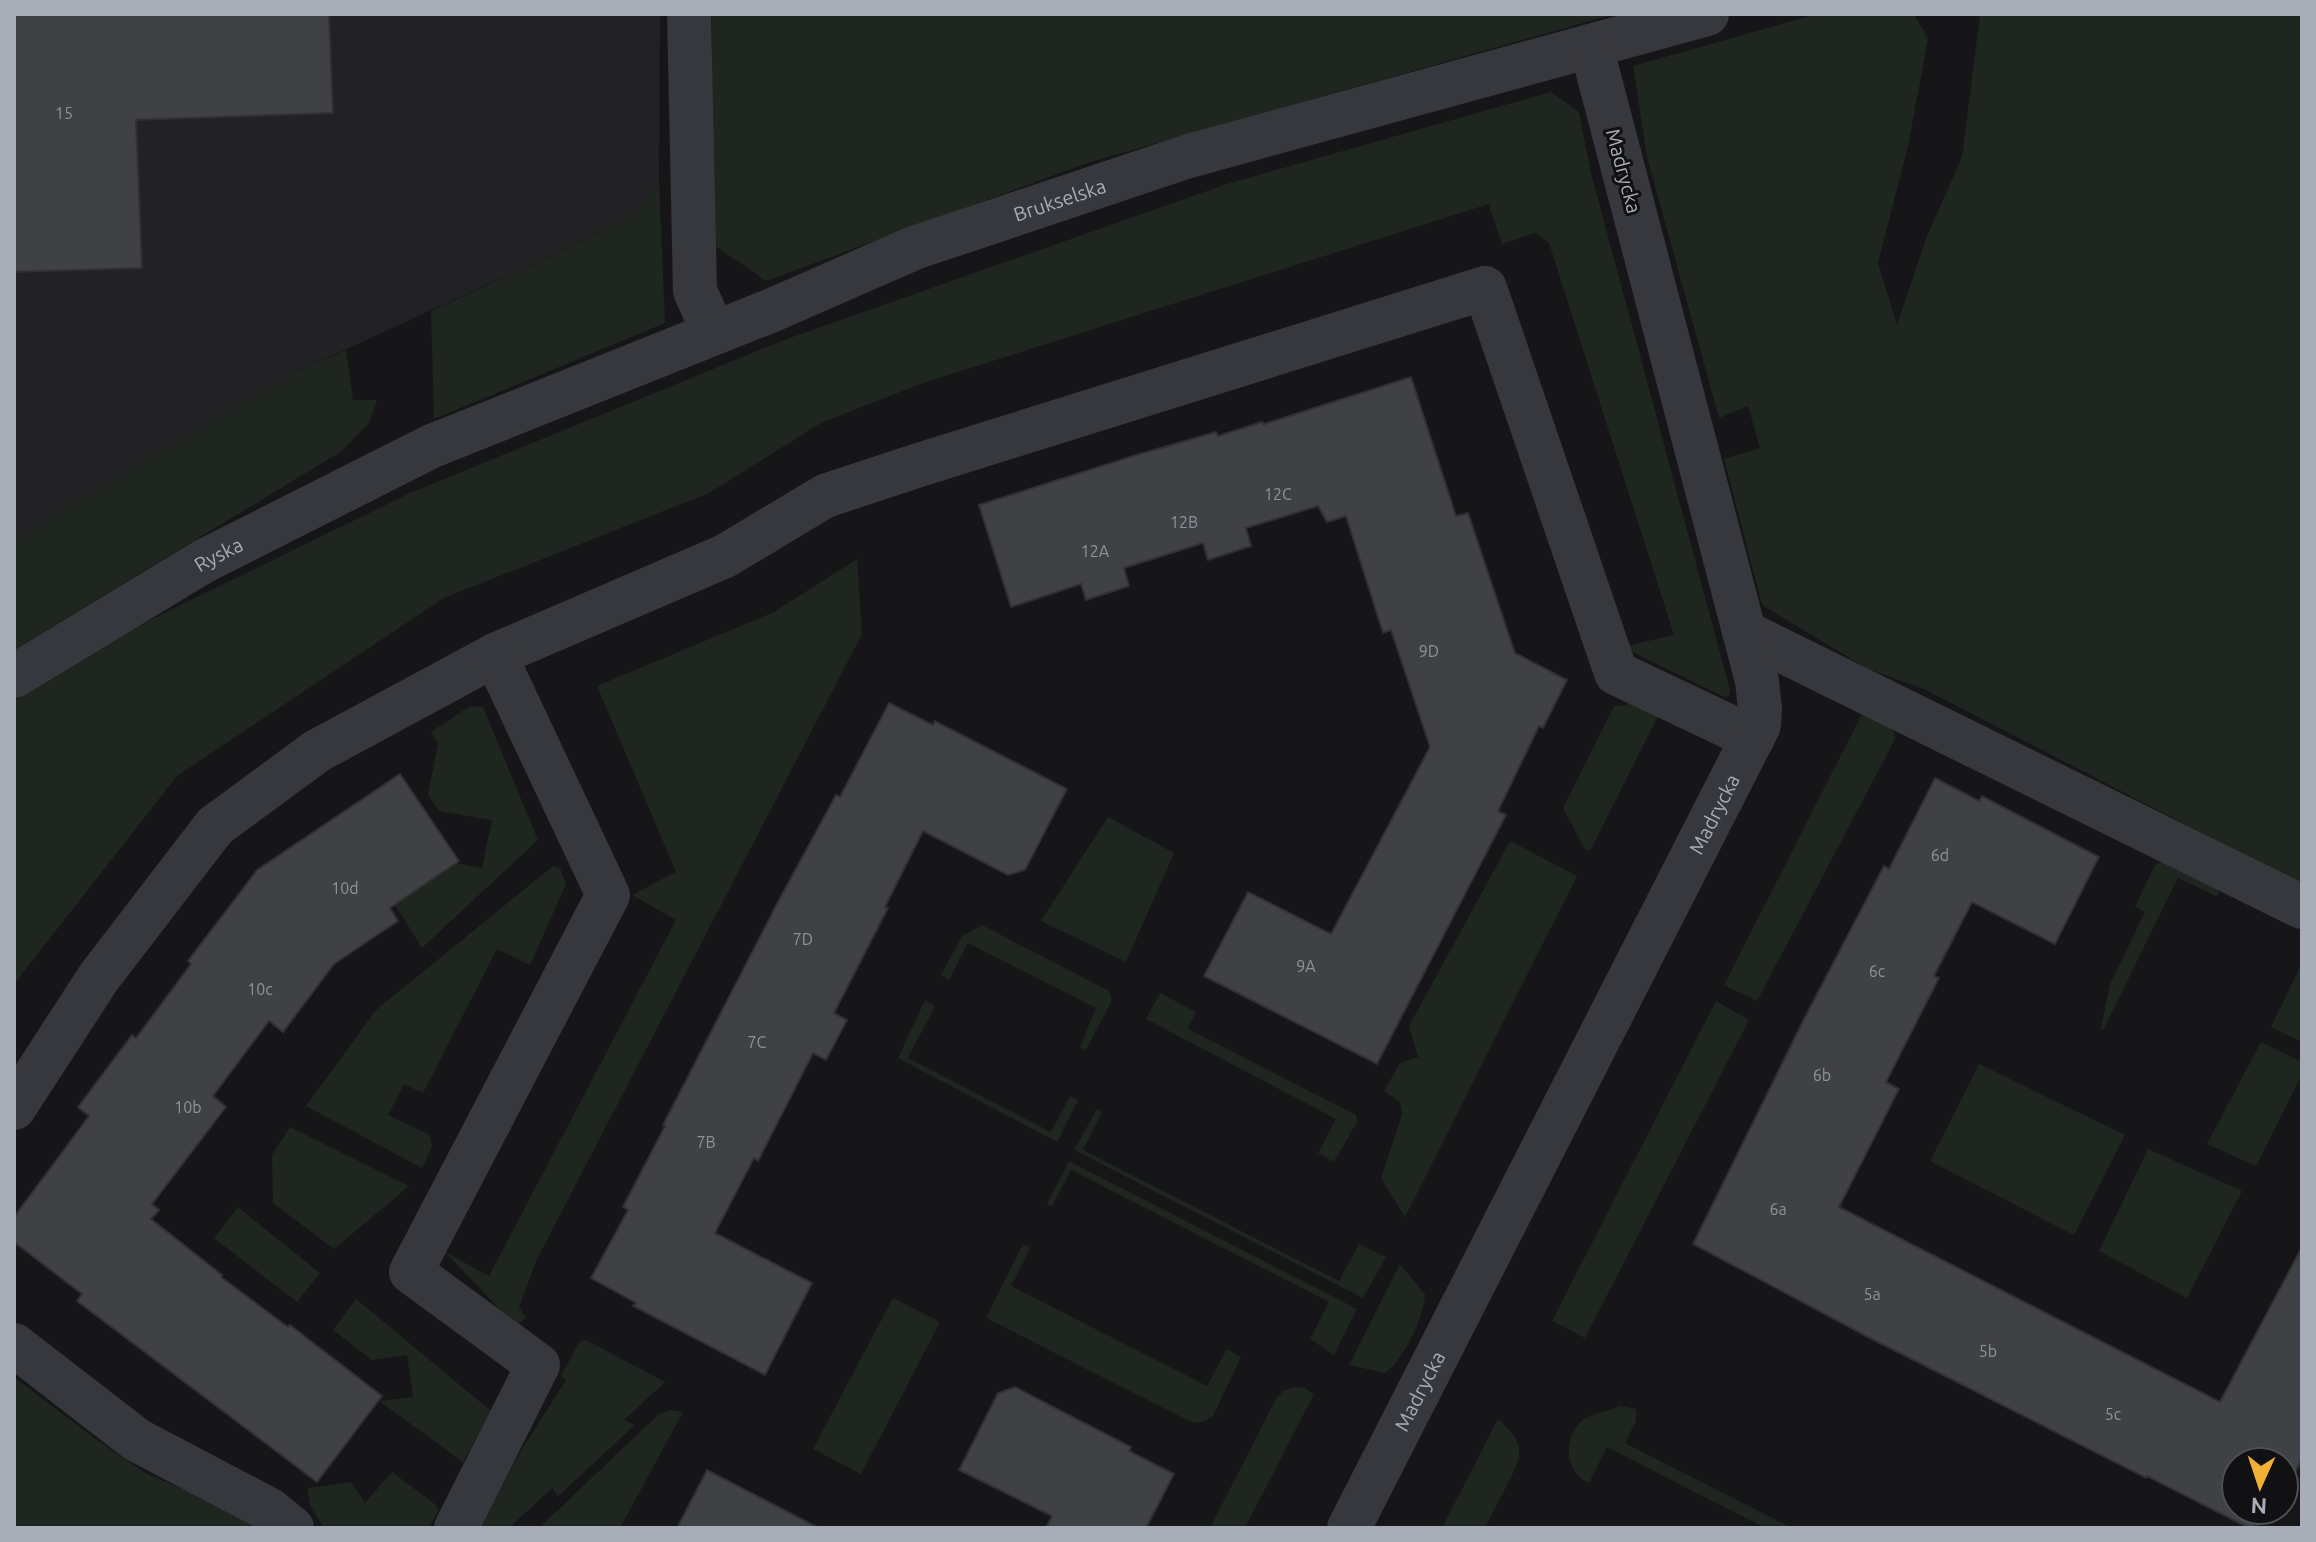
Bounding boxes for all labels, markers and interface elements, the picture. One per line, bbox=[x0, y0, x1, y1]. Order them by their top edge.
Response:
house number: 15 bbox=[55, 104, 73, 122]
street label: Madrycka bbox=[1602, 126, 1646, 216]
street label: Brukselska bbox=[1010, 173, 1109, 225]
house number: 12C bbox=[1264, 485, 1292, 503]
house number: 12B bbox=[1170, 513, 1198, 531]
street label: Ryska bbox=[190, 532, 246, 576]
house number: 12A bbox=[1081, 542, 1110, 560]
house number: 9D bbox=[1419, 642, 1439, 660]
street label: Madrycka bbox=[1684, 770, 1744, 858]
house number: 6d bbox=[1931, 846, 1949, 864]
house number: 10d bbox=[331, 879, 359, 897]
house number: 7D bbox=[793, 930, 813, 948]
house number: 9A bbox=[1296, 957, 1316, 975]
house number: 6c bbox=[1869, 962, 1886, 980]
house number: 10c bbox=[247, 980, 273, 998]
house number: 7C bbox=[748, 1033, 767, 1051]
house number: 6b bbox=[1813, 1066, 1831, 1084]
house number: 10b bbox=[174, 1098, 202, 1116]
house number: 7B bbox=[696, 1133, 716, 1151]
house number: 6a bbox=[1769, 1200, 1787, 1218]
house number: 5a bbox=[1863, 1285, 1881, 1303]
house number: 5b bbox=[1979, 1342, 1997, 1360]
street label: Madrycka bbox=[1389, 1347, 1449, 1435]
house number: 5c bbox=[2105, 1405, 2122, 1423]
north arrow bbox=[2220, 1446, 2300, 1526]
text: N bbox=[2250, 1494, 2268, 1519]

